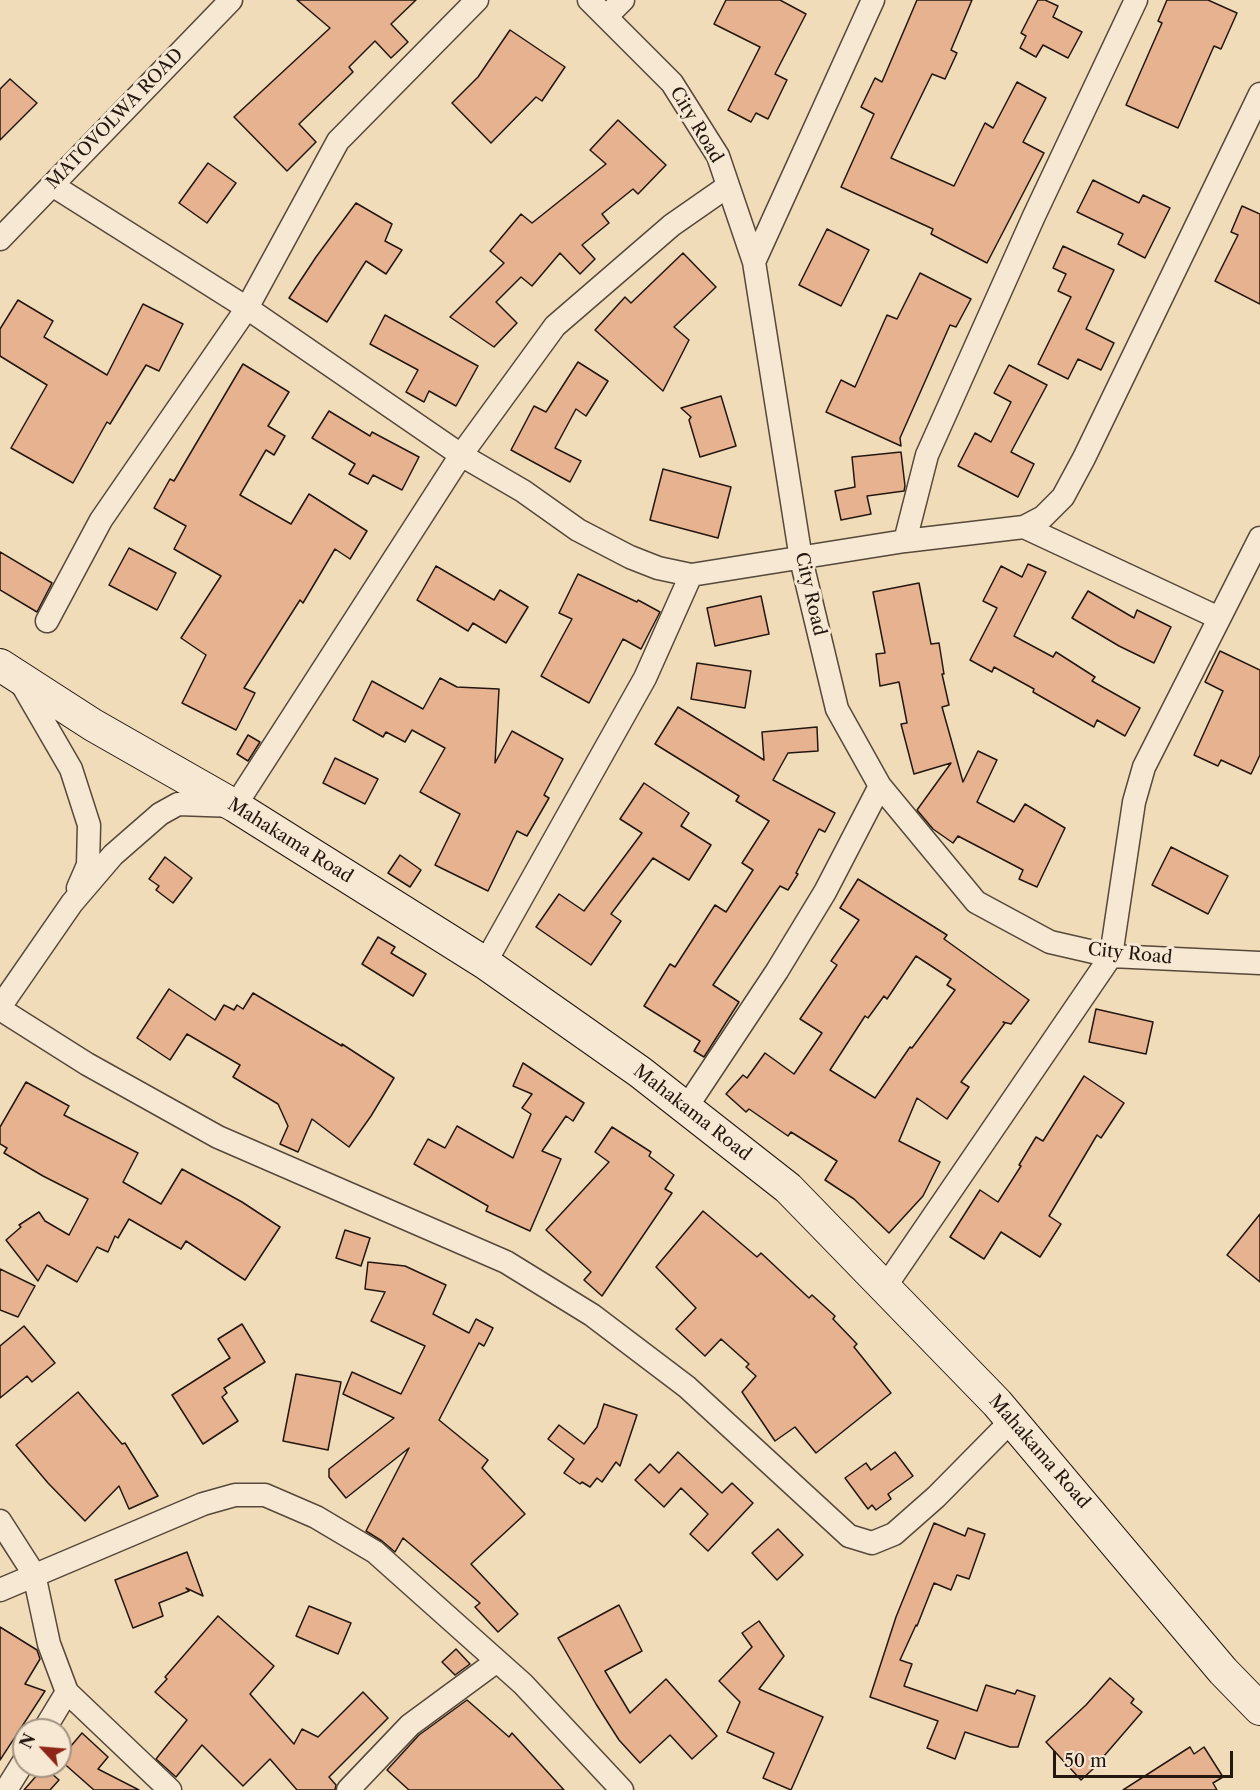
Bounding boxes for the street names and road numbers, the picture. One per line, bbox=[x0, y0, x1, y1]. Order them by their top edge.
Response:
street label: MATOVOLWA ROAD bbox=[42, 44, 188, 194]
street label: City Road bbox=[665, 83, 727, 167]
street label: City Road bbox=[790, 550, 830, 638]
street label: Mahakama Road bbox=[223, 794, 357, 888]
street label: City Road bbox=[1087, 939, 1173, 969]
street label: Mahakama Road bbox=[629, 1060, 755, 1166]
street label: Mahakama Road bbox=[984, 1391, 1094, 1513]

